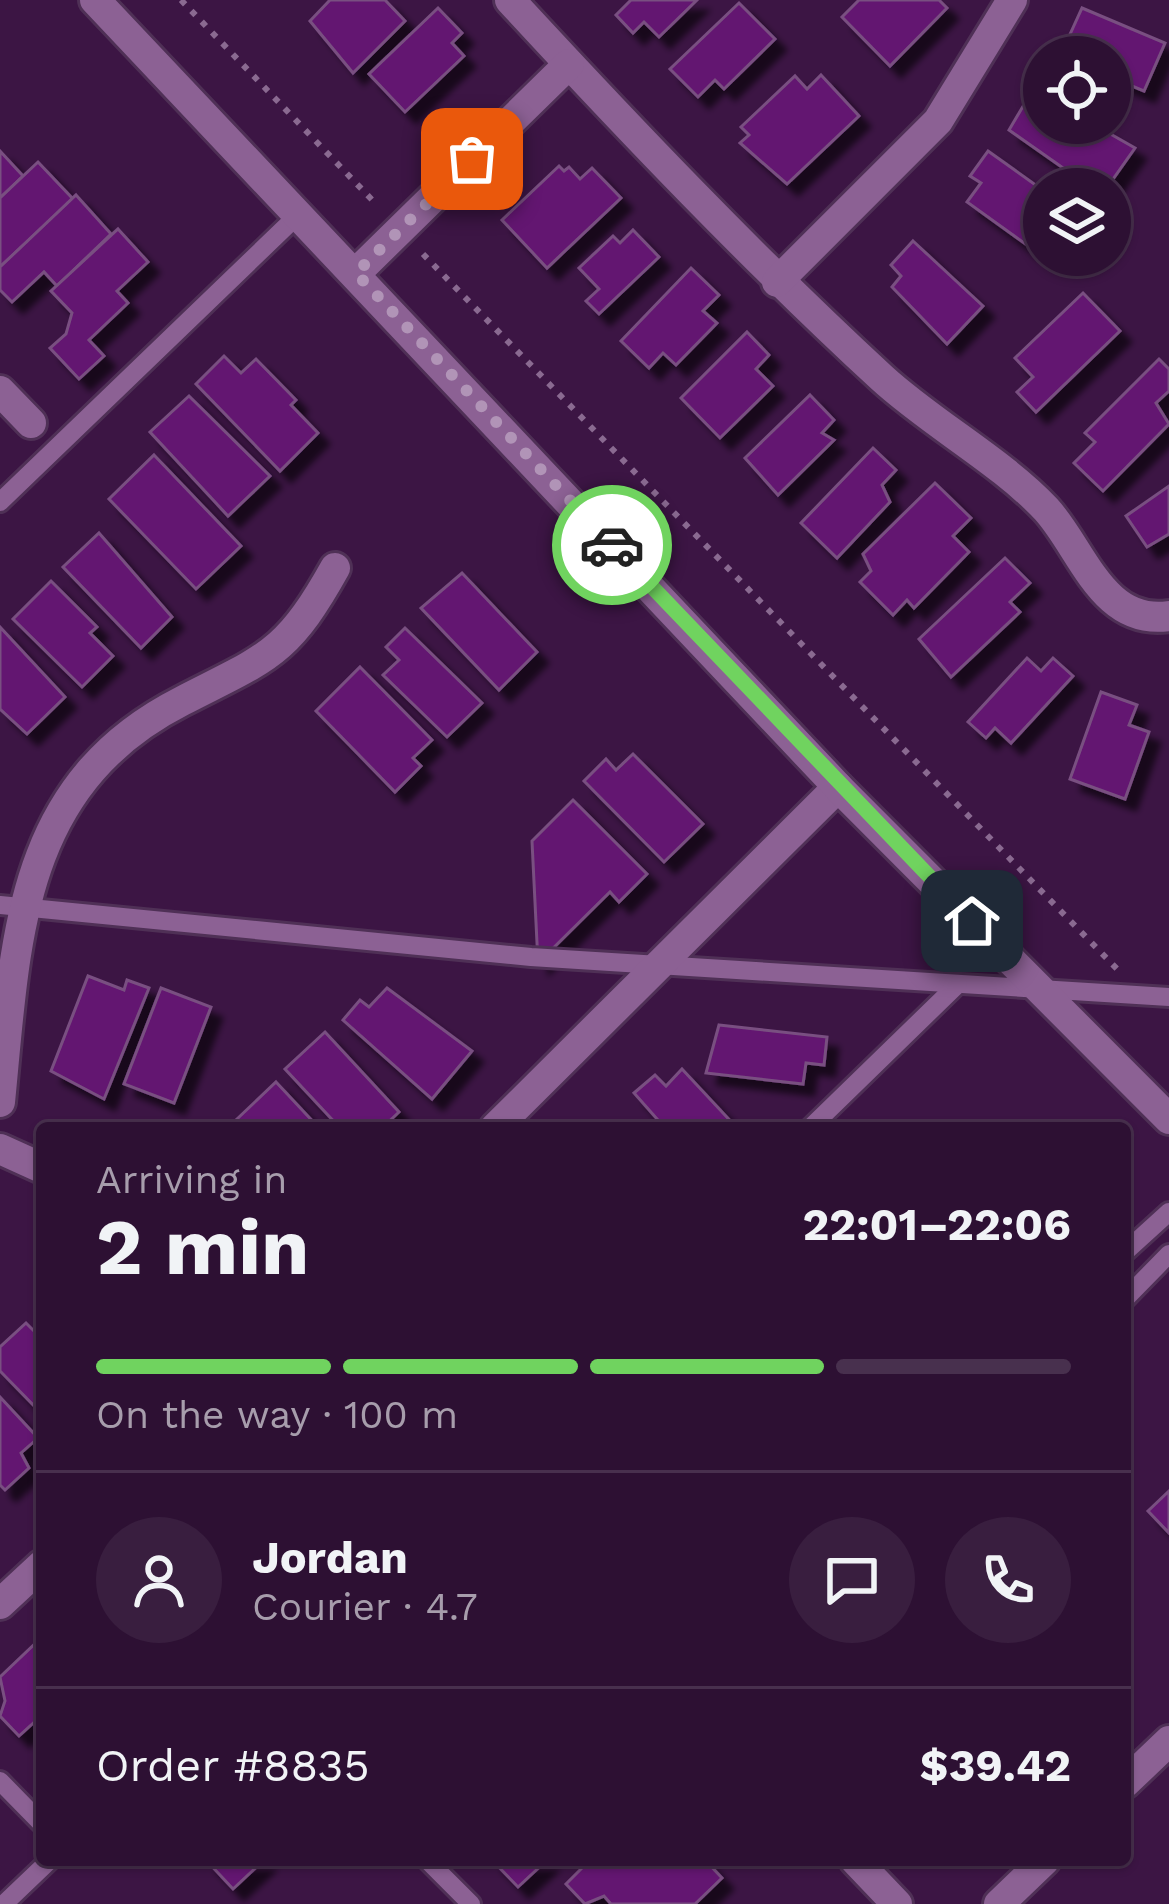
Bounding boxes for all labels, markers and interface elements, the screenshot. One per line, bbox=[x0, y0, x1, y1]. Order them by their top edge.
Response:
map controls bbox=[1023, 36, 1131, 276]
button: locate bbox=[1023, 36, 1131, 144]
pin bbox=[421, 108, 523, 210]
icon: bag bbox=[439, 126, 505, 192]
button: layers bbox=[1023, 168, 1131, 276]
courier bbox=[552, 485, 672, 605]
icon: car bbox=[579, 512, 645, 578]
pin bbox=[921, 870, 1023, 972]
icon: home bbox=[939, 888, 1005, 954]
text: Arriving in bbox=[96, 1157, 287, 1202]
text: 22:01–22:06 bbox=[802, 1198, 1071, 1251]
text: 2 min bbox=[96, 1201, 309, 1293]
text: On the way · 100 m bbox=[96, 1392, 458, 1437]
button: person bbox=[96, 1517, 222, 1643]
button: chat bbox=[789, 1517, 915, 1643]
button: phone bbox=[945, 1517, 1071, 1643]
text: Jordan bbox=[252, 1531, 408, 1584]
text: Courier · 4.7 bbox=[252, 1584, 478, 1629]
text: Order #8835 bbox=[96, 1739, 370, 1792]
text: $39.42 bbox=[920, 1739, 1071, 1792]

